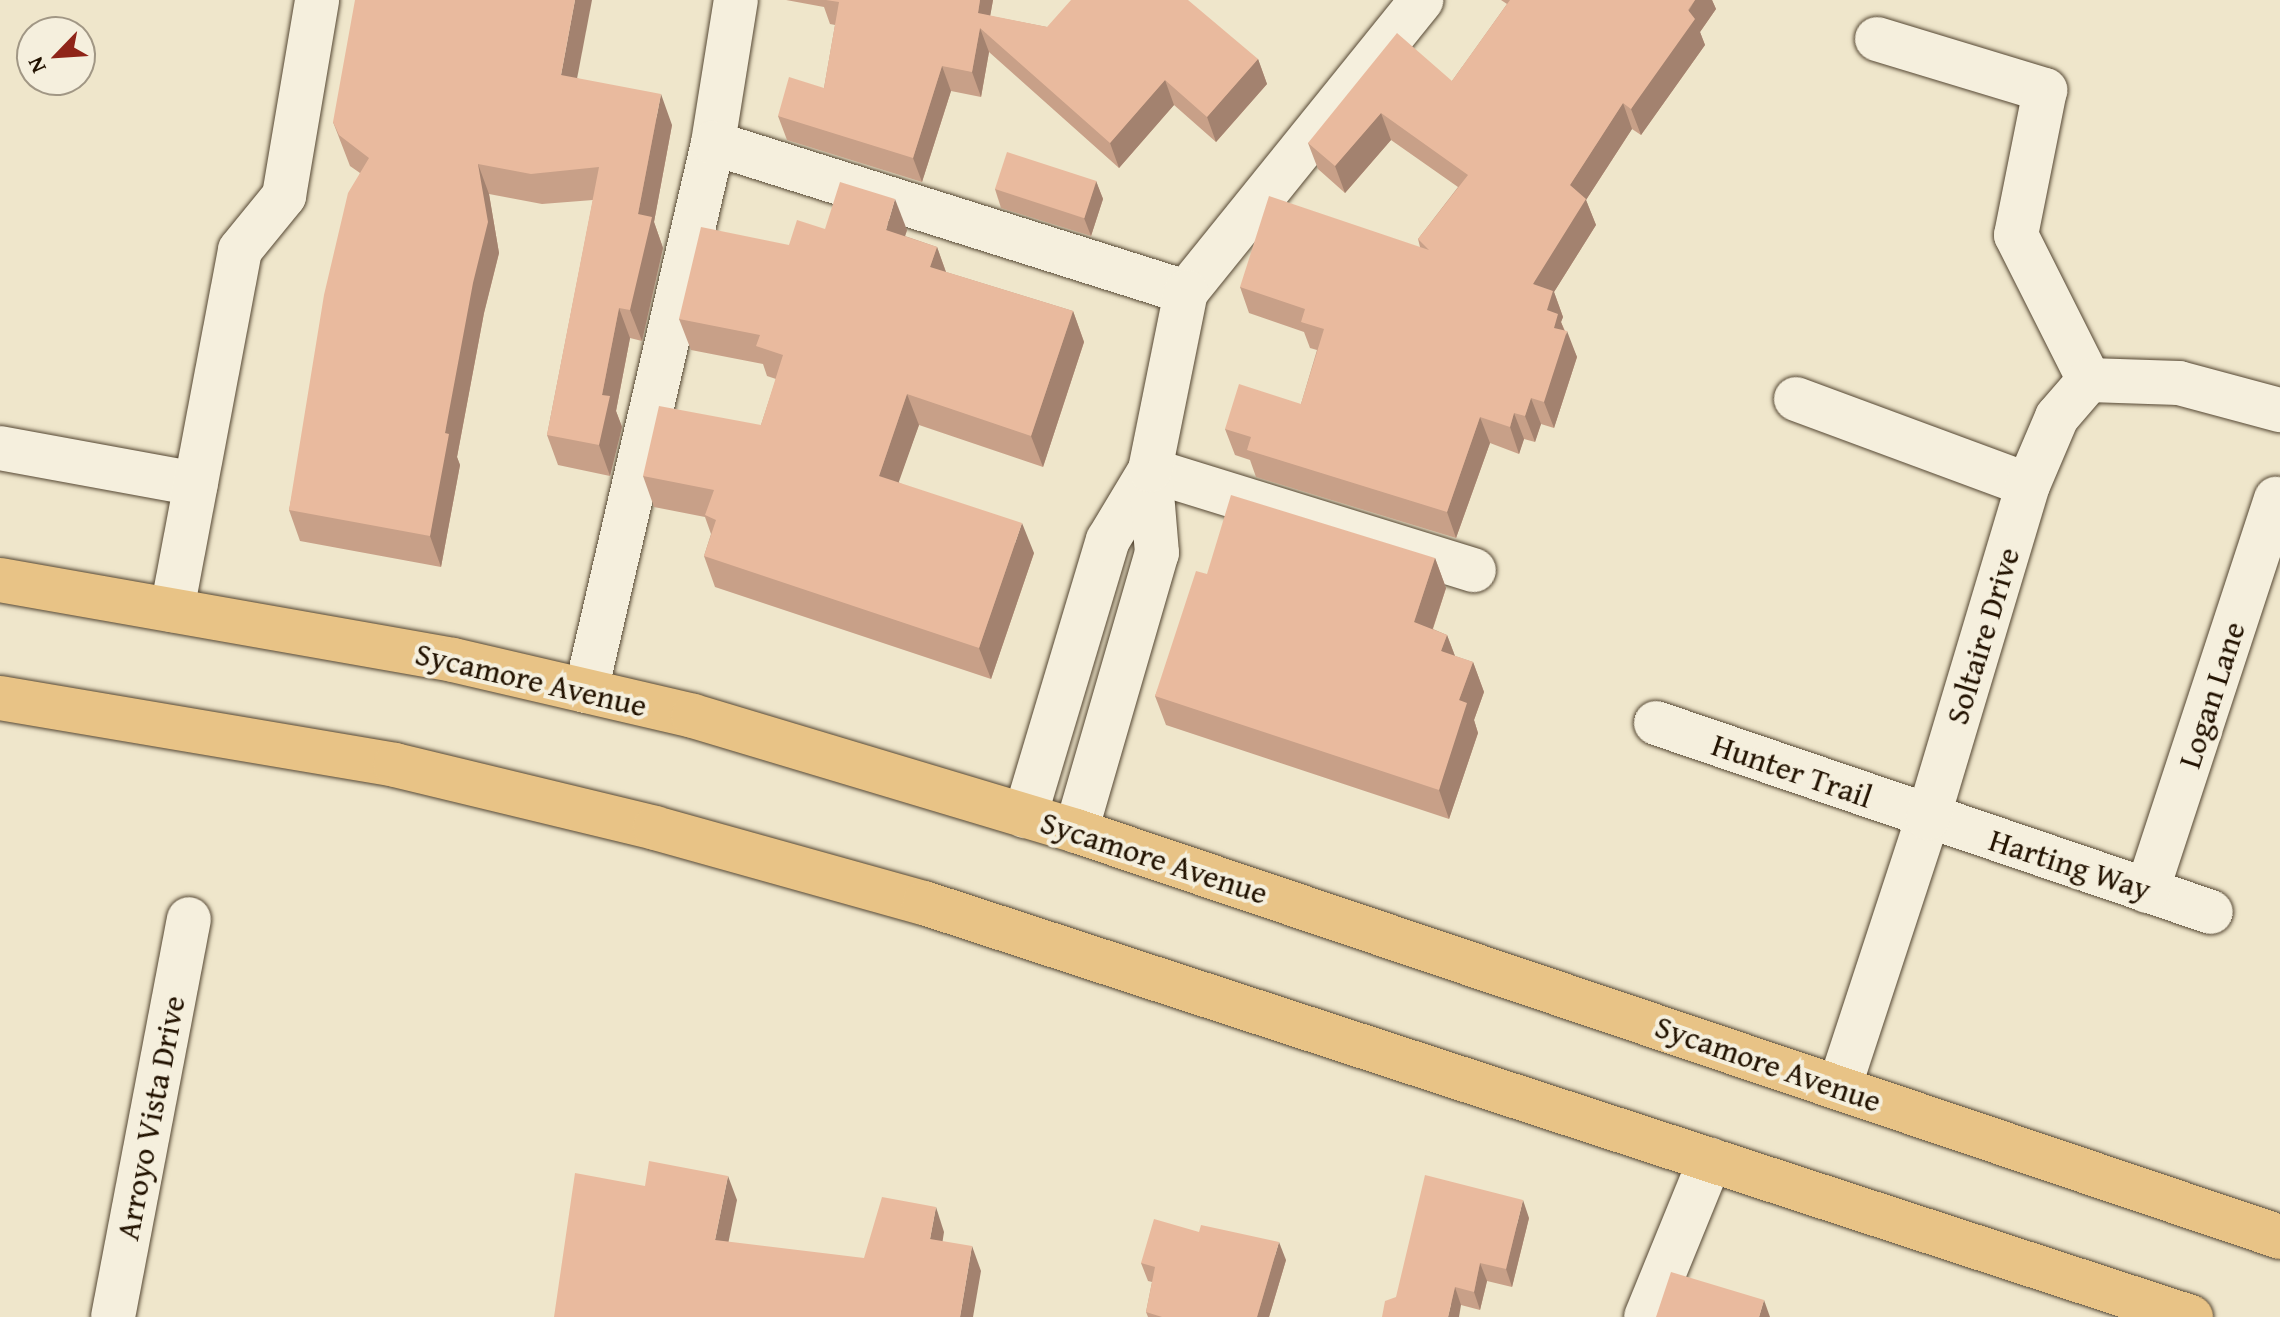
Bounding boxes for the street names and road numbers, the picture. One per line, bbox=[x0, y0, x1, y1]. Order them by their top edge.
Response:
street label: Soltaire Drive bbox=[1938, 543, 2028, 729]
street label: Logan Lane bbox=[2170, 617, 2254, 773]
street label: Sycamore Avenue bbox=[411, 635, 651, 725]
street label: Hunter Trail bbox=[1707, 726, 1877, 816]
street label: Sycamore Avenue bbox=[1036, 803, 1272, 913]
street label: Harting Way bbox=[1984, 821, 2156, 909]
street label: Arroyo Vista Drive bbox=[108, 993, 194, 1243]
street label: Sycamore Avenue bbox=[1650, 1007, 1886, 1121]

